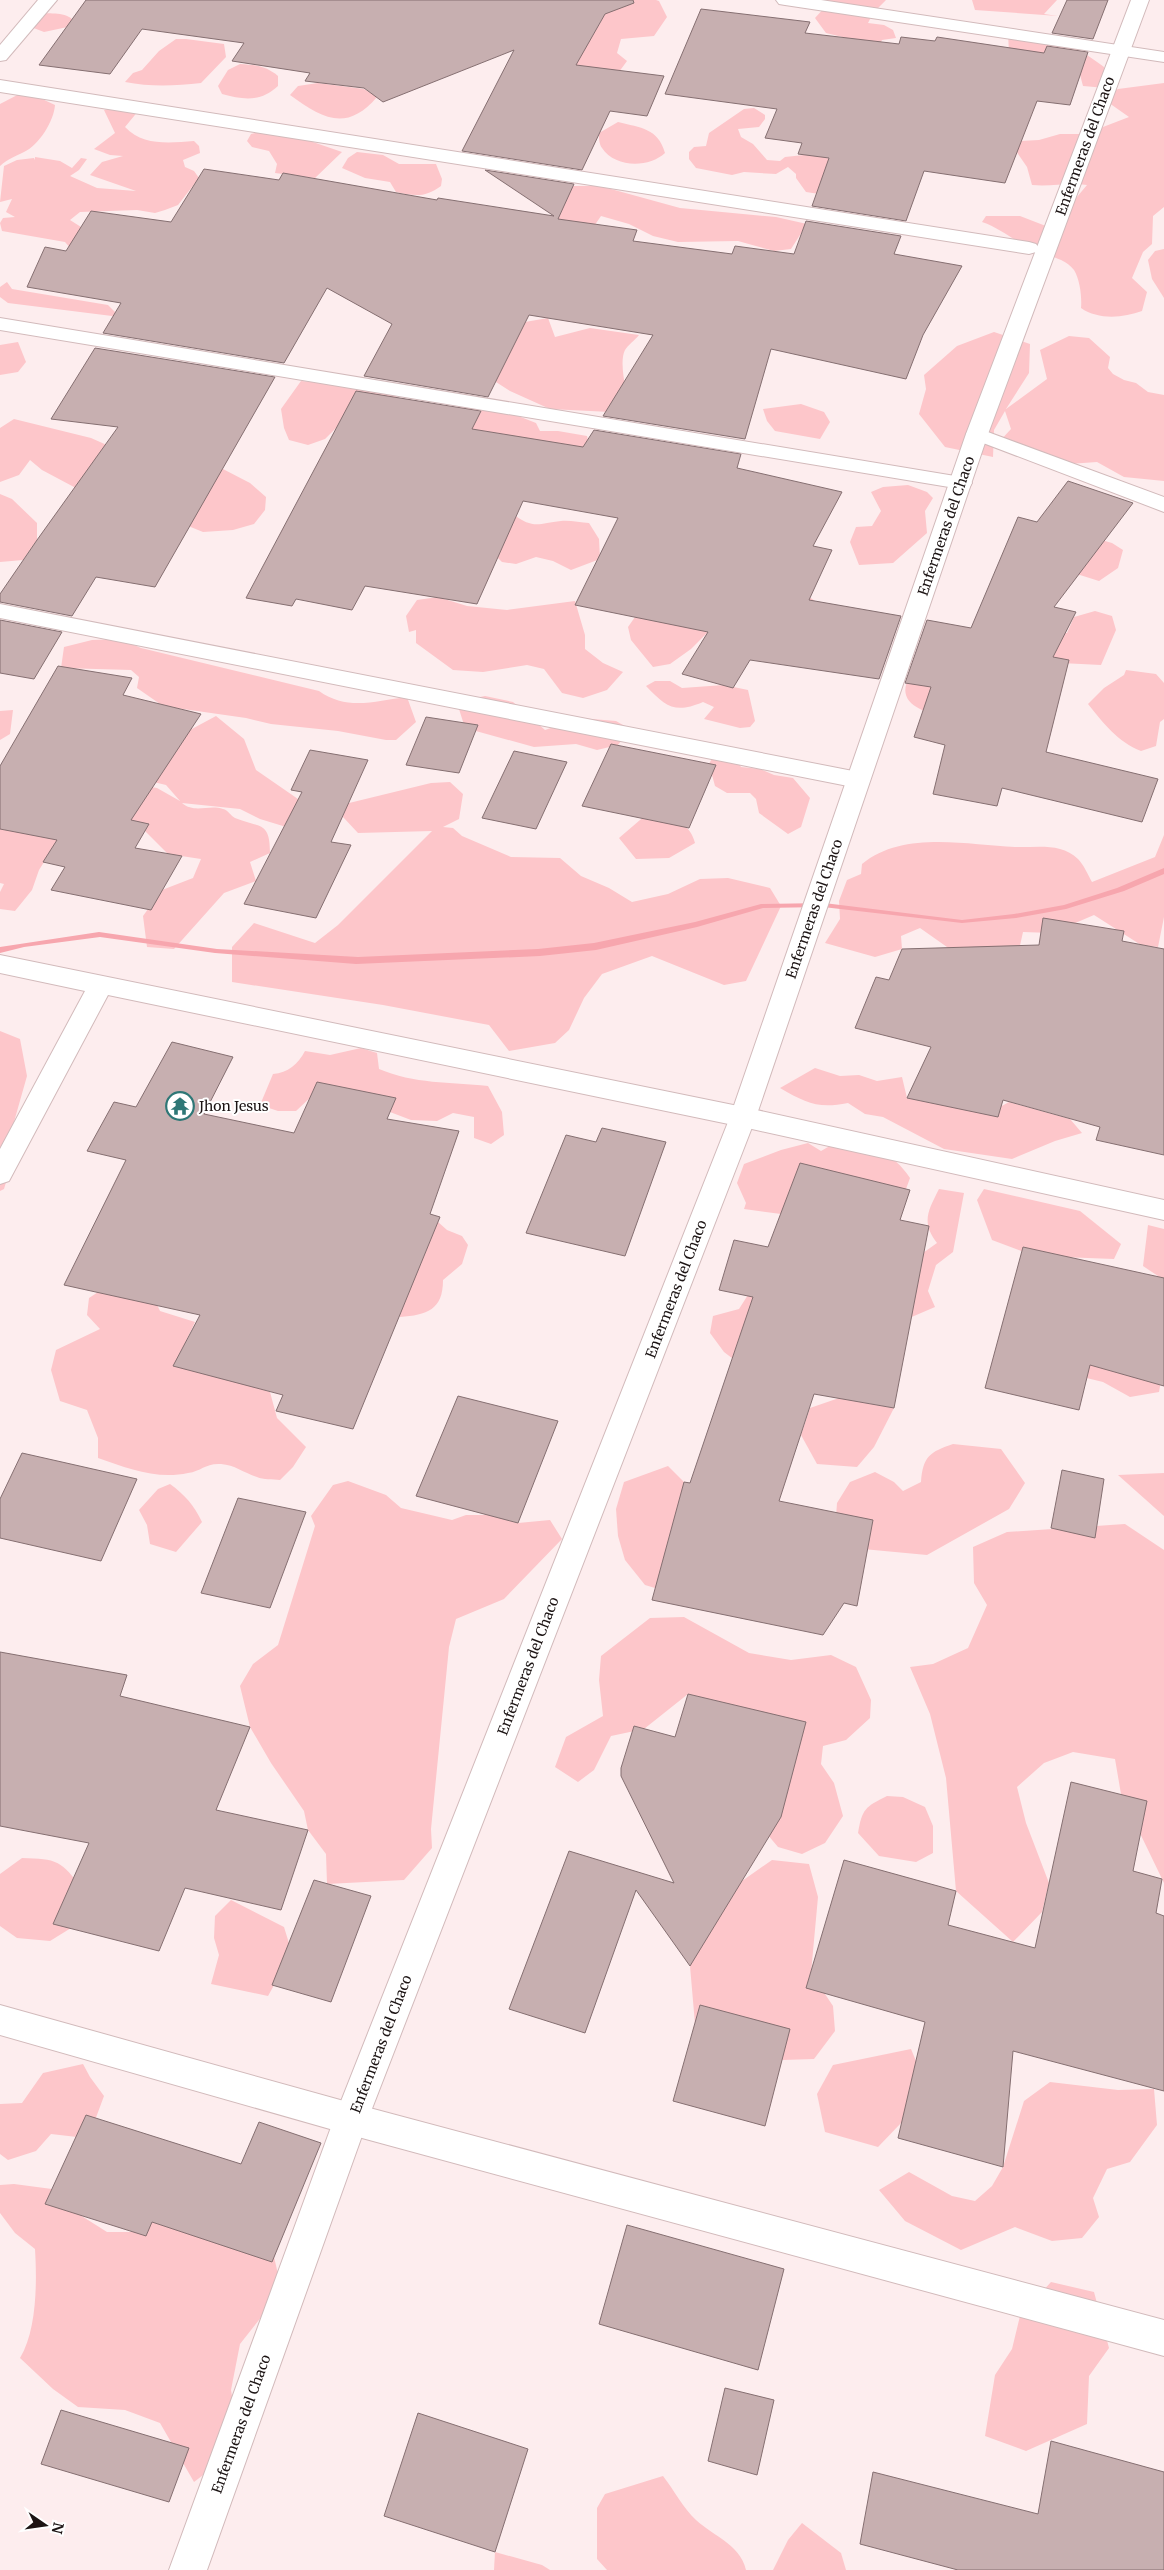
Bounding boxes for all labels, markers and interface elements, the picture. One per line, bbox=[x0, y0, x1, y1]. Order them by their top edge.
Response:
street label: Enfermeras del Chaco bbox=[1052, 74, 1118, 218]
street label: Enfermeras del Chaco bbox=[914, 454, 978, 598]
street label: Enfermeras del Chaco bbox=[782, 837, 846, 981]
temple icon: Jhon Jesus bbox=[165, 1091, 195, 1121]
place label: Jhon Jesus bbox=[198, 1097, 269, 1115]
street label: Enfermeras del Chaco bbox=[641, 1217, 711, 1361]
street label: Enfermeras del Chaco bbox=[493, 1594, 563, 1738]
street label: Enfermeras del Chaco bbox=[346, 1972, 416, 2116]
street label: Enfermeras del Chaco bbox=[208, 2352, 274, 2496]
north arrow bbox=[20, 2500, 70, 2550]
text: N bbox=[48, 2521, 68, 2535]

